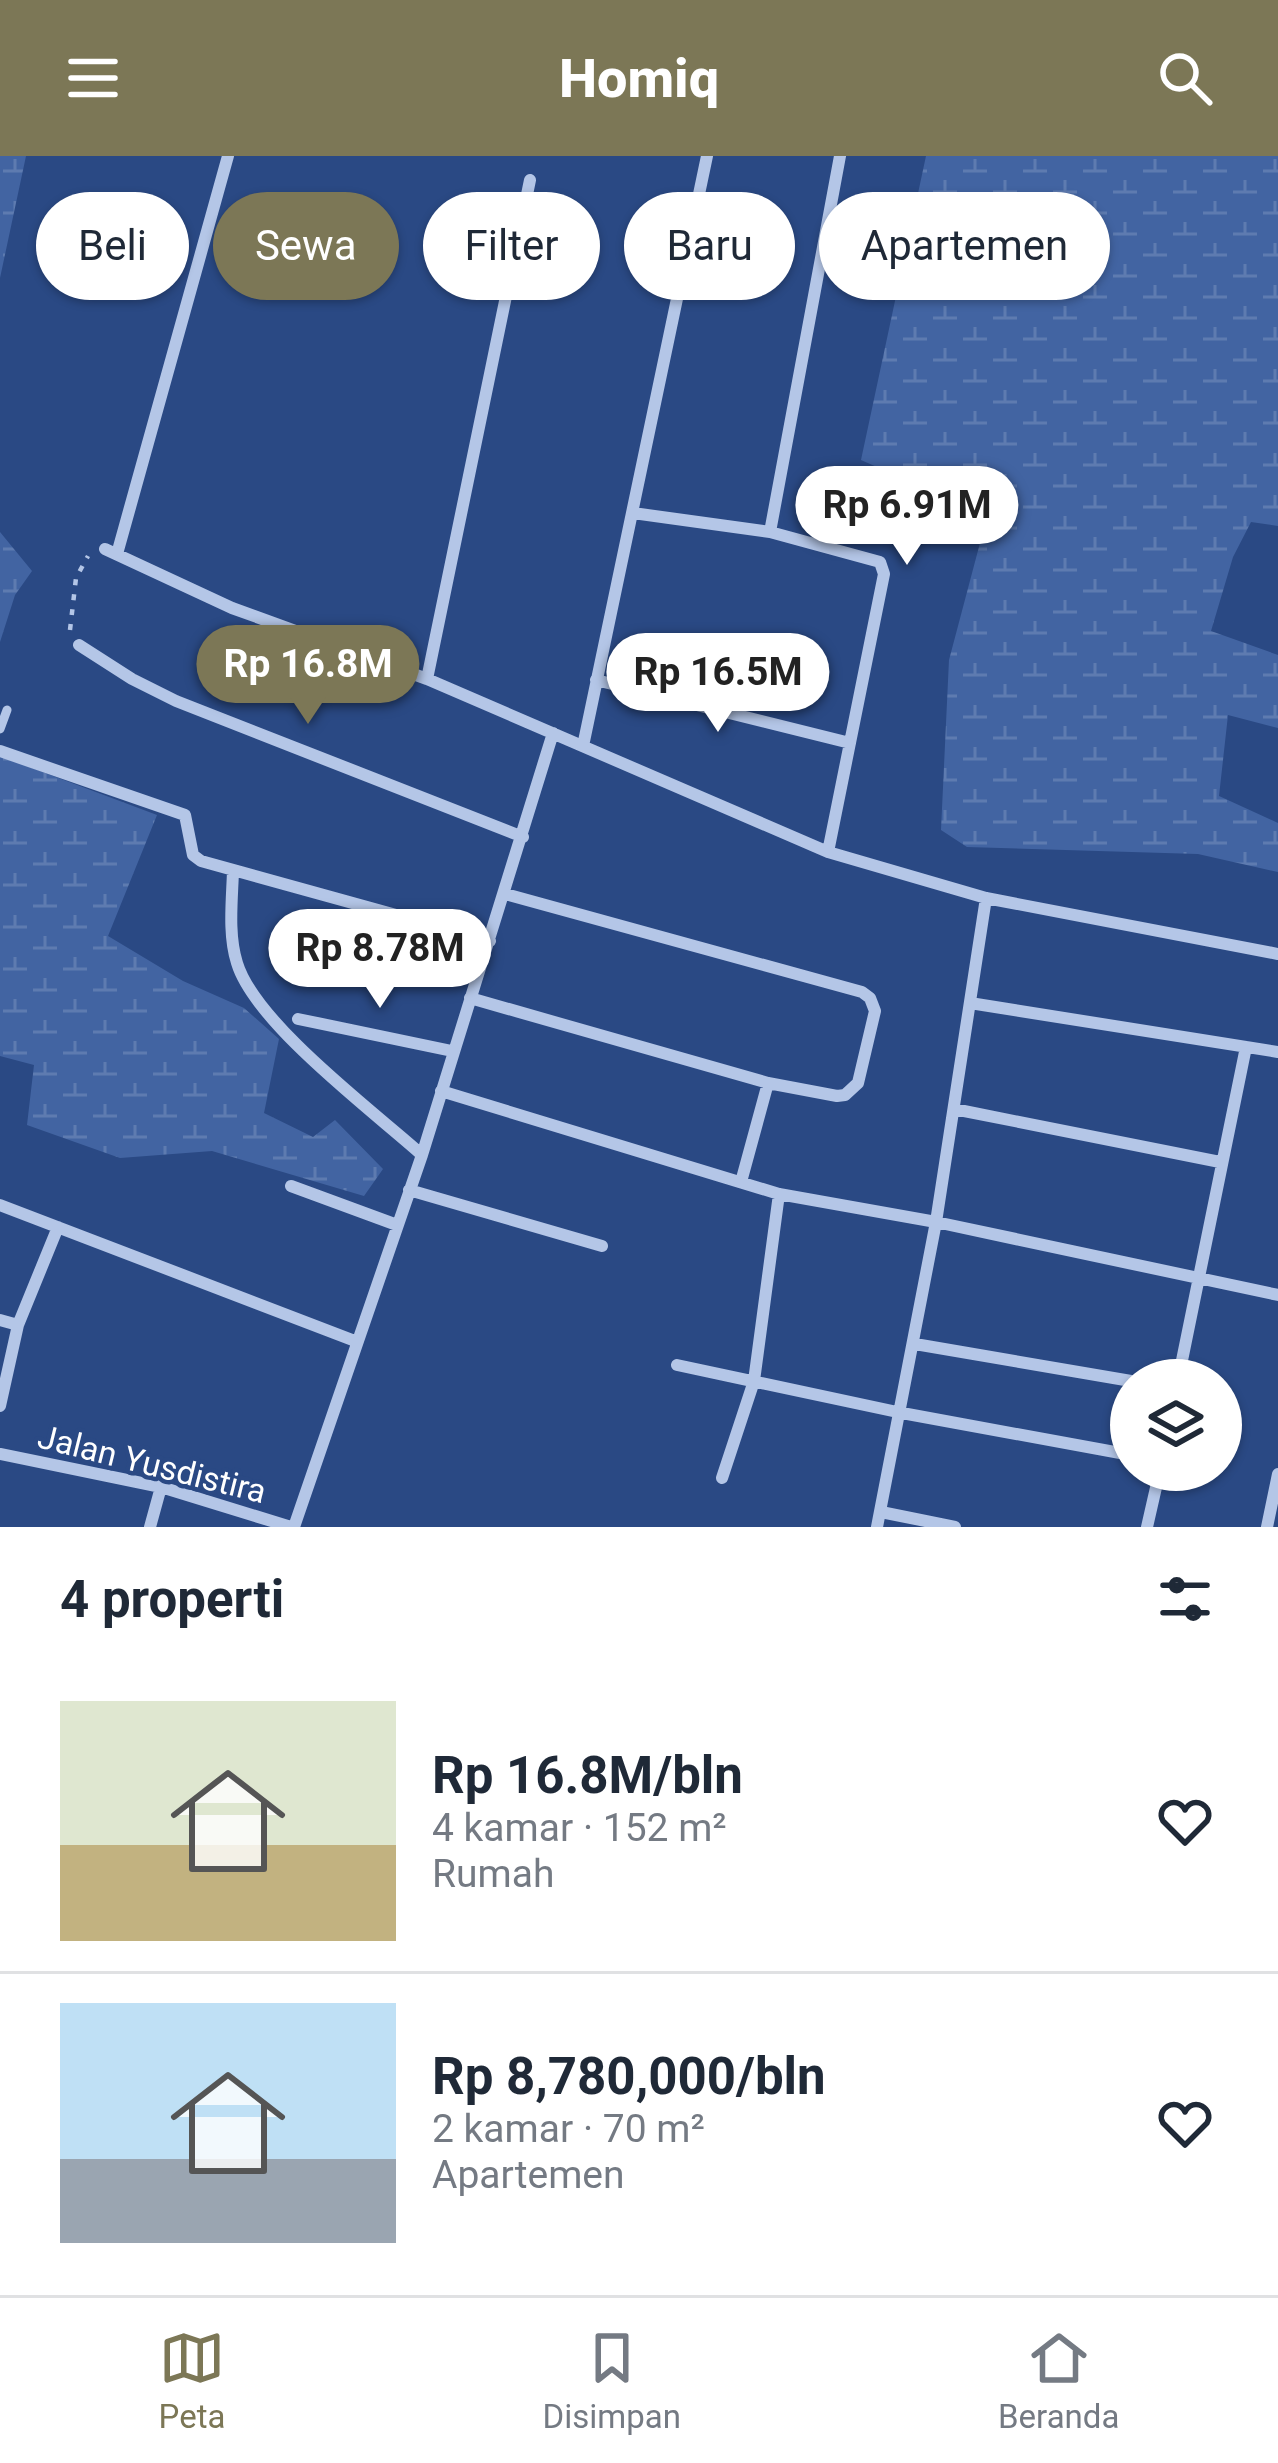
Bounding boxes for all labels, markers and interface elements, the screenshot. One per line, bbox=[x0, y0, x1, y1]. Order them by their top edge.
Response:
icon: menu bbox=[60, 45, 126, 111]
icon: search bbox=[1152, 45, 1218, 111]
text: Homiq bbox=[559, 47, 719, 110]
chip: Beli bbox=[36, 192, 189, 300]
chip: Sewa bbox=[213, 192, 399, 300]
chip: Filter bbox=[423, 192, 600, 300]
chip: Baru bbox=[624, 192, 795, 300]
chip: Apartemen bbox=[819, 192, 1110, 300]
pin: Rp 6.91M bbox=[783, 466, 1031, 568]
text: Rp 6.91M bbox=[822, 482, 992, 528]
pin: Rp 16.8M bbox=[184, 625, 432, 727]
pin: Rp 16.5M bbox=[594, 633, 842, 735]
text: Rp 16.8M bbox=[223, 641, 393, 687]
text: Rp 16.5M bbox=[633, 649, 803, 695]
pin: Rp 8.78M bbox=[256, 909, 504, 1011]
text: Rp 8.78M bbox=[295, 925, 465, 971]
map controls bbox=[1110, 1359, 1242, 1491]
button: layers bbox=[1110, 1359, 1242, 1491]
street label: Jalan Yusdistira bbox=[34, 1417, 270, 1511]
icon: filters bbox=[1152, 1566, 1218, 1632]
text: 4 properti bbox=[60, 1570, 284, 1629]
text: Rp 16.8M/bln bbox=[432, 1746, 743, 1805]
icon: home bbox=[156, 1749, 300, 1893]
icon: heart bbox=[1152, 1788, 1218, 1854]
text: 4 kamar · 152 m² bbox=[432, 1805, 727, 1851]
text: Rumah bbox=[432, 1851, 554, 1897]
text: Rp 8,780,000/bln bbox=[432, 2047, 826, 2106]
icon: home bbox=[156, 2051, 300, 2195]
icon: heart bbox=[1152, 2090, 1218, 2156]
text: 2 kamar · 70 m² bbox=[432, 2106, 705, 2152]
text: Apartemen bbox=[432, 2152, 625, 2198]
tab: Peta bbox=[159, 2325, 225, 2436]
tab: Disimpan bbox=[543, 2325, 681, 2436]
tab: Beranda bbox=[998, 2325, 1119, 2436]

